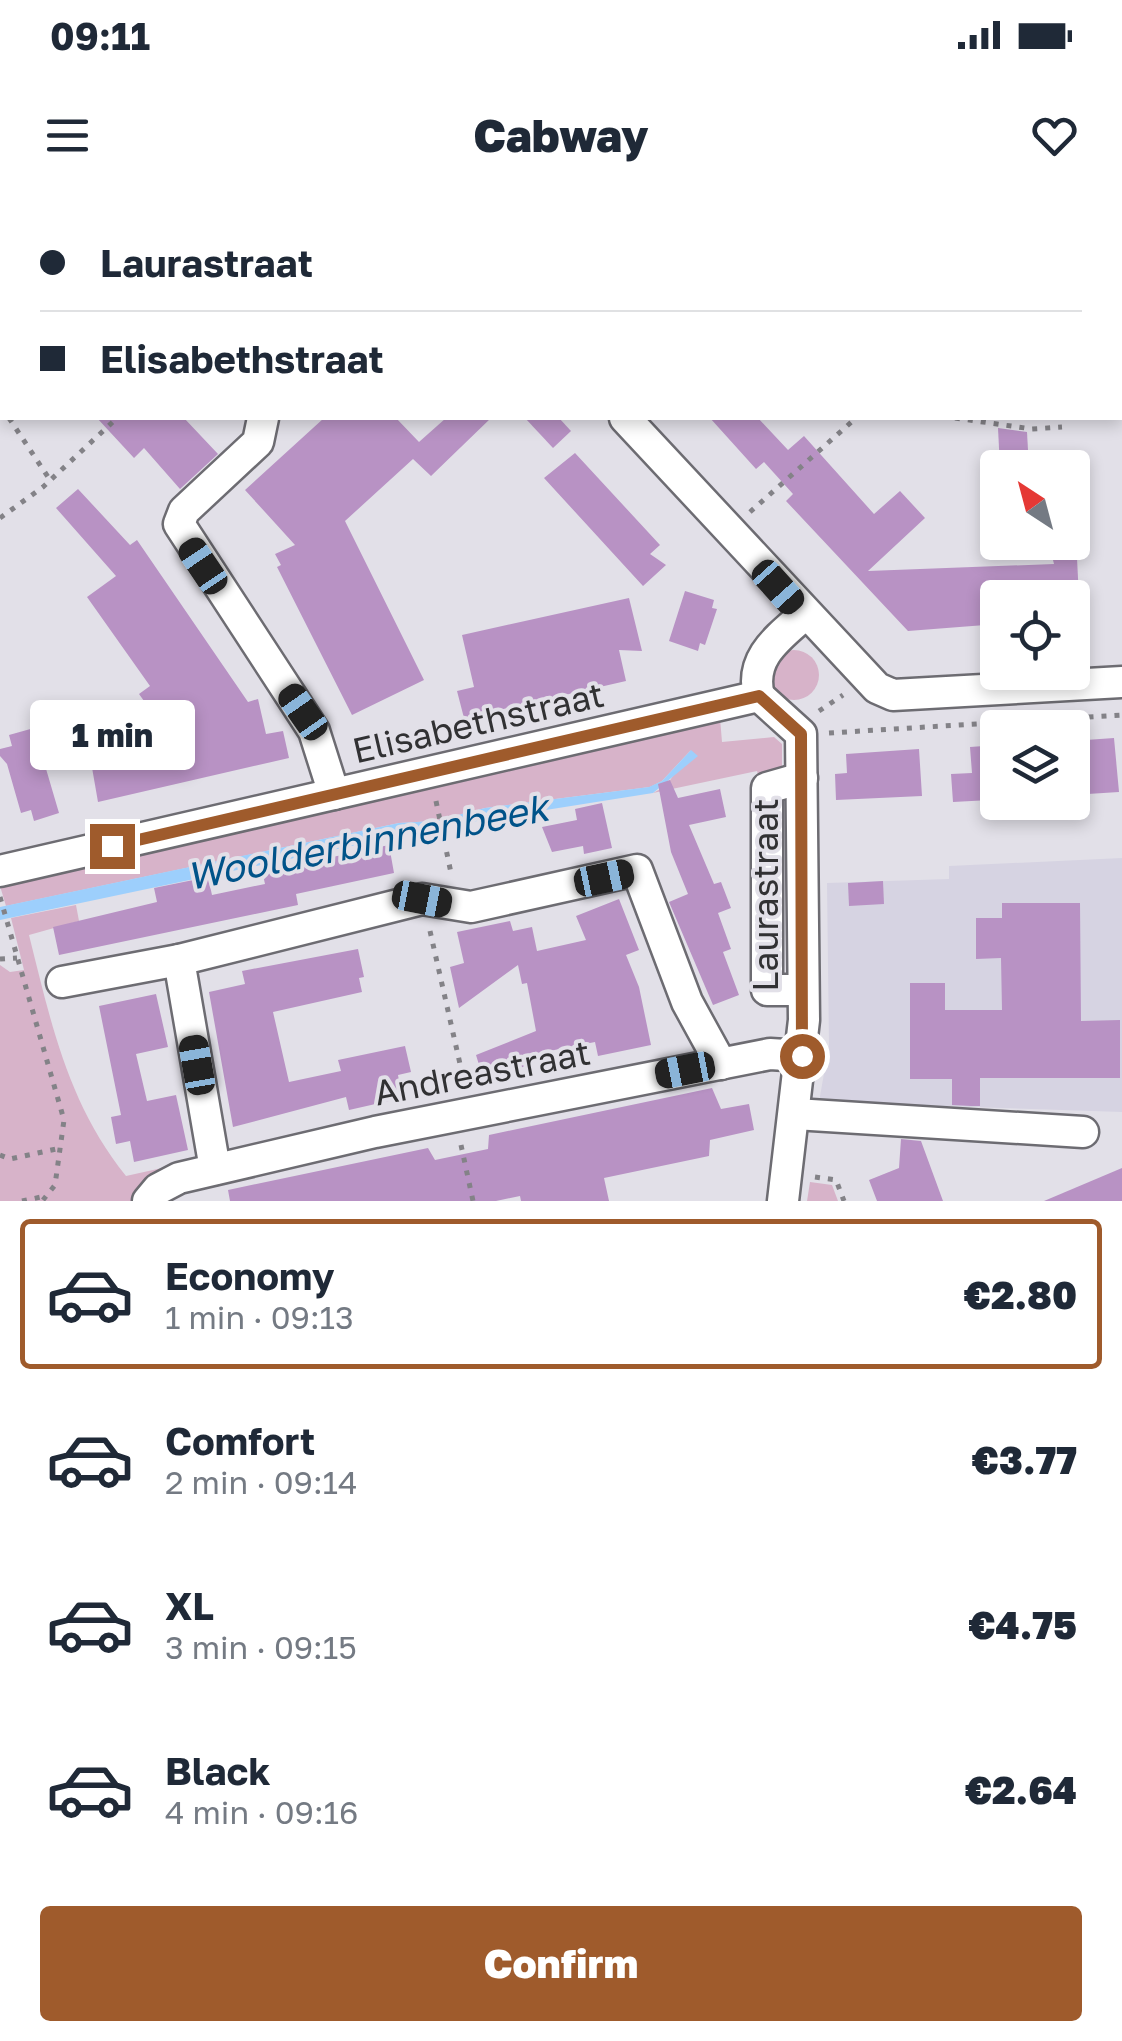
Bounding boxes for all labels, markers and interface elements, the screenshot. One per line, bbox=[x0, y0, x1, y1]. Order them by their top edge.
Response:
text: 09:11 bbox=[50, 13, 150, 58]
icon: menu bbox=[40, 108, 95, 163]
text: Cabway bbox=[473, 108, 649, 162]
icon: heart bbox=[1027, 108, 1082, 163]
text: Laurastraat bbox=[100, 240, 313, 285]
text: Elisabethstraat bbox=[100, 336, 384, 381]
north arrow bbox=[980, 450, 1090, 560]
map controls bbox=[980, 450, 1090, 820]
car bbox=[174, 533, 232, 599]
car bbox=[747, 555, 809, 619]
button: locate bbox=[980, 580, 1090, 690]
street label: Elisabethstraat bbox=[348, 673, 608, 771]
car bbox=[274, 679, 332, 745]
callout: 1 min bbox=[29, 701, 194, 771]
button: layers bbox=[980, 710, 1090, 820]
text: 1 min bbox=[72, 716, 153, 754]
water label: Woolderbinnenbeek bbox=[182, 783, 555, 898]
street label: Laurastraat bbox=[744, 798, 786, 992]
route end bbox=[90, 824, 135, 869]
car bbox=[572, 857, 636, 899]
car bbox=[390, 879, 454, 919]
street label: Andreastraat bbox=[371, 1030, 593, 1114]
car bbox=[177, 1033, 217, 1097]
route start bbox=[780, 1034, 825, 1079]
car bbox=[653, 1050, 717, 1090]
icon: car bbox=[45, 1249, 135, 1339]
text: Economy bbox=[165, 1253, 334, 1298]
text: €2.80 bbox=[964, 1272, 1077, 1317]
text: 1 min · 09:13 bbox=[165, 1298, 354, 1336]
icon: car bbox=[45, 1414, 135, 1504]
text: Comfort bbox=[165, 1418, 315, 1463]
text: €3.77 bbox=[972, 1437, 1077, 1482]
text: 2 min · 09:14 bbox=[165, 1463, 358, 1501]
icon: car bbox=[45, 1579, 135, 1669]
text: XL bbox=[165, 1583, 214, 1628]
text: €4.75 bbox=[968, 1602, 1077, 1647]
text: 3 min · 09:15 bbox=[165, 1628, 357, 1666]
icon: car bbox=[45, 1744, 135, 1834]
text: Black bbox=[165, 1748, 270, 1793]
text: €2.64 bbox=[965, 1767, 1077, 1812]
text: 4 min · 09:16 bbox=[165, 1793, 358, 1831]
button: Confirm bbox=[40, 1906, 1082, 2021]

